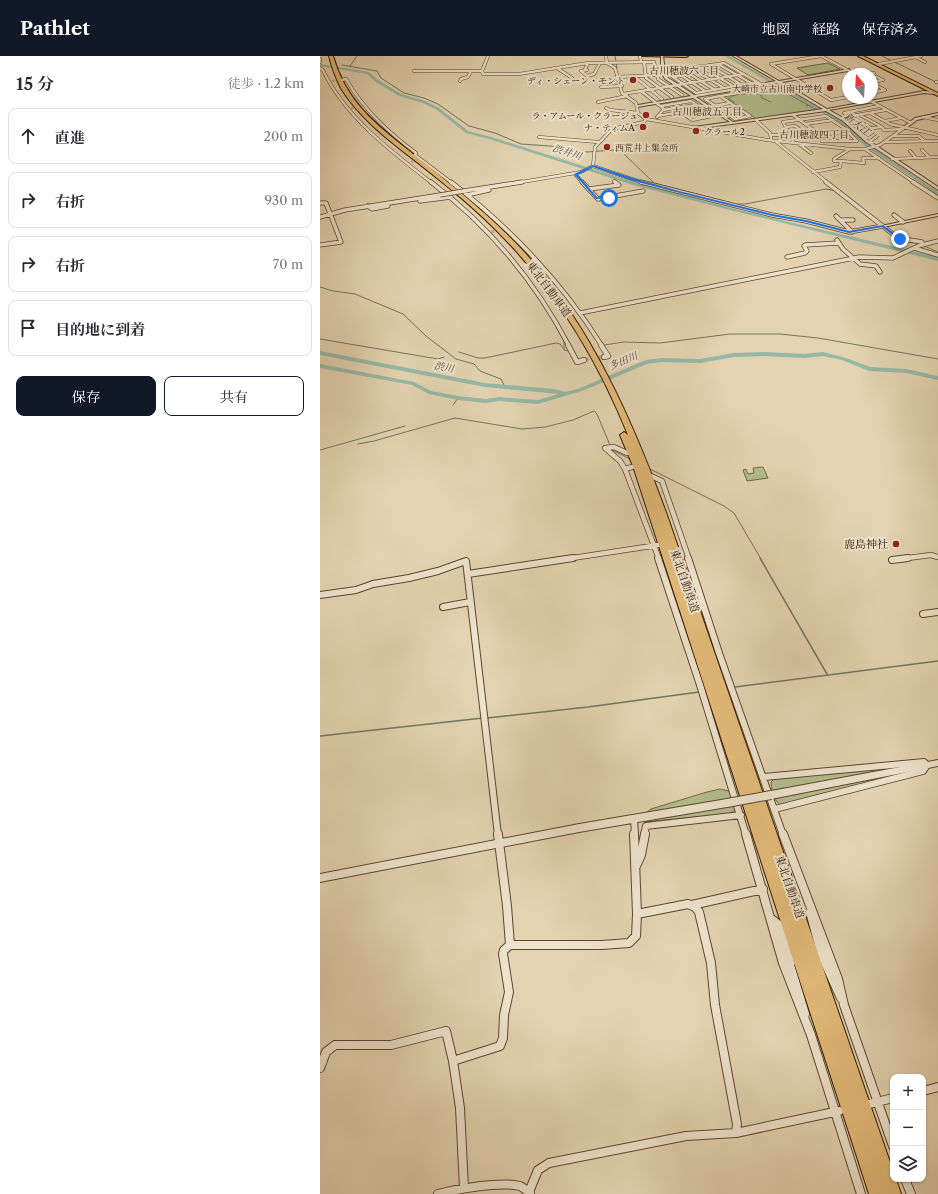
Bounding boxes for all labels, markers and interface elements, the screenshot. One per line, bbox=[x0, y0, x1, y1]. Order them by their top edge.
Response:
text: Pathlet bbox=[20, 17, 90, 40]
text: 地図 bbox=[762, 20, 790, 38]
text: 経路 bbox=[812, 20, 840, 38]
text: 保存済み bbox=[862, 20, 918, 38]
district label: 古川穂波六丁目 bbox=[649, 64, 719, 77]
north arrow bbox=[842, 68, 878, 104]
text: 15 分 bbox=[16, 74, 54, 94]
text: 徒歩 · 1.2 km bbox=[228, 75, 304, 91]
place label: ディ・シェーン・モント bbox=[527, 75, 625, 86]
marker: ディ・シェーン・モント bbox=[628, 75, 638, 85]
place label: 大崎市立古川南中学校 bbox=[732, 83, 823, 94]
marker: 大崎市立古川南中学校 bbox=[825, 83, 835, 93]
district label: 古川穂波五丁目 bbox=[672, 105, 742, 118]
water label: 新大江川 bbox=[841, 109, 881, 145]
place label: ラ・アムール・クラージュ bbox=[532, 110, 638, 121]
marker: ラ・アムール・クラージュ bbox=[641, 110, 651, 120]
place label: ナ・ティムA bbox=[584, 122, 635, 133]
marker: ナ・ティムA bbox=[638, 122, 648, 132]
icon: ahead bbox=[17, 125, 39, 147]
marker: クラール2 bbox=[691, 126, 701, 136]
place label: クラール2 bbox=[704, 126, 745, 137]
text: 直進 bbox=[55, 128, 85, 147]
text: 200 m bbox=[263, 128, 303, 144]
district label: 古川穂波四丁目 bbox=[779, 128, 849, 141]
water label: 渋井川 bbox=[551, 141, 584, 163]
marker: 西荒井上集会所 bbox=[602, 142, 612, 152]
place label: 西荒井上集会所 bbox=[615, 142, 678, 153]
icon: right bbox=[17, 189, 39, 211]
route start bbox=[600, 189, 618, 207]
text: 右折 bbox=[55, 192, 85, 211]
text: 930 m bbox=[264, 192, 303, 208]
route end bbox=[891, 230, 909, 248]
icon: right bbox=[17, 253, 39, 275]
text: 右折 bbox=[55, 256, 85, 275]
text: 70 m bbox=[273, 256, 303, 272]
street label: 東北自動車道 bbox=[524, 258, 574, 320]
icon: arrive bbox=[17, 317, 39, 339]
text: 目的地に到着 bbox=[55, 320, 145, 339]
water label: 多田川 bbox=[607, 349, 640, 373]
water label: 渋川 bbox=[433, 359, 456, 375]
button: 保存 bbox=[16, 376, 156, 416]
button: 共有 bbox=[164, 376, 304, 416]
place label: 鹿島神社 bbox=[844, 537, 888, 551]
marker: 鹿島神社 bbox=[891, 539, 901, 549]
street label: 東北自動車道 bbox=[668, 548, 702, 614]
street label: 東北自動車道 bbox=[773, 854, 807, 920]
map controls bbox=[890, 1074, 926, 1182]
button: + bbox=[890, 1074, 926, 1110]
button: − bbox=[890, 1110, 926, 1146]
button: layers bbox=[890, 1146, 926, 1182]

